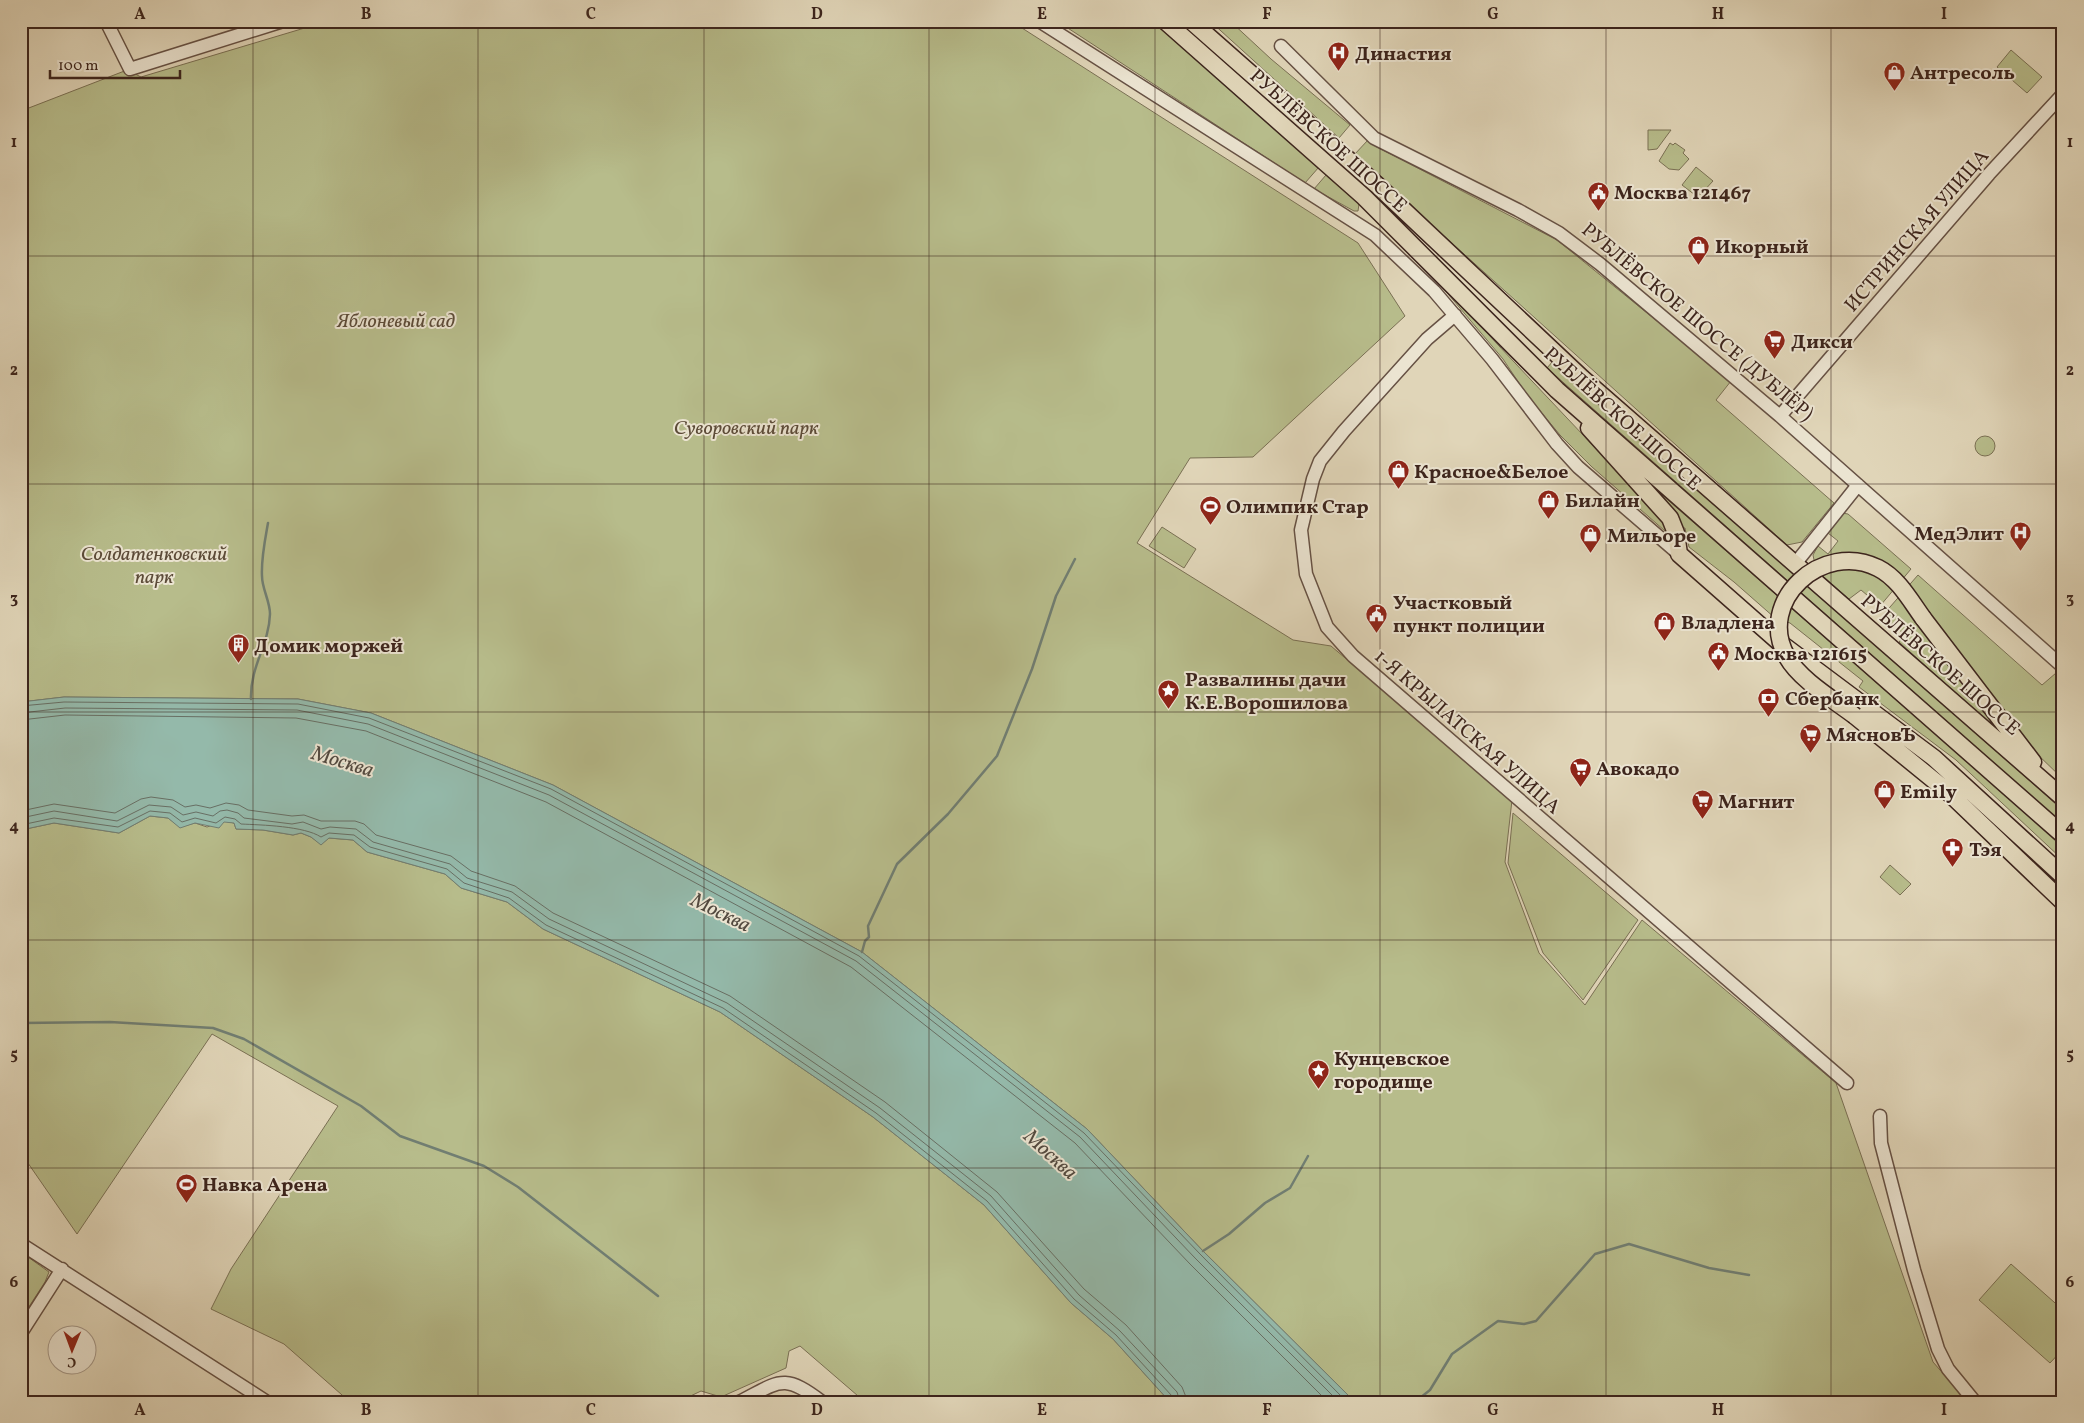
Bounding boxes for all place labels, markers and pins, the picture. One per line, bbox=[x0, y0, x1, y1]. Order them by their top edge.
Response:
hospital icon: Династия bbox=[1327, 41, 1351, 72]
place label: Династия bbox=[1355, 41, 1452, 69]
shop icon: Антресоль bbox=[1882, 60, 1906, 91]
place label: Антресоль bbox=[1910, 60, 2015, 88]
public building icon: Москва 121467 bbox=[1586, 180, 1610, 211]
place label: Москва 121467 bbox=[1614, 180, 1751, 208]
shop icon: Икорный bbox=[1687, 234, 1711, 265]
place label: Икорный bbox=[1715, 234, 1809, 262]
supermarket icon: Дикси bbox=[1763, 329, 1787, 360]
place label: Дикси bbox=[1791, 329, 1853, 357]
shop icon: Красное&Белое bbox=[1386, 459, 1410, 490]
place label: Красное&Белое bbox=[1414, 459, 1569, 487]
shop icon: Билайн bbox=[1537, 488, 1561, 519]
place label: Билайн bbox=[1565, 488, 1640, 516]
sports icon: Олимпик Стар bbox=[1198, 494, 1222, 525]
place label: Олимпик Стар bbox=[1226, 494, 1369, 522]
place label: МедЭлит bbox=[1914, 521, 2004, 549]
hospital icon: МедЭлит bbox=[2008, 521, 2032, 552]
shop icon: Мильоре bbox=[1579, 523, 1603, 554]
place label: Мильоре bbox=[1607, 523, 1696, 551]
place label: Участковый пункт полиции bbox=[1393, 590, 1545, 641]
public building icon: Участковый пункт полиции bbox=[1365, 602, 1389, 633]
shop icon: Владлена bbox=[1653, 610, 1677, 641]
place label: Владлена bbox=[1681, 610, 1775, 638]
building icon: Домик моржей bbox=[226, 633, 250, 664]
place label: Домик моржей bbox=[254, 633, 403, 661]
public building icon: Москва 121615 bbox=[1706, 641, 1730, 672]
place label: Москва 121615 bbox=[1734, 641, 1867, 669]
place label: Развалины дачи К.Е.Ворошилова bbox=[1185, 667, 1348, 718]
place icon: Развалины дачи К.Е.Ворошилова bbox=[1157, 679, 1181, 710]
bank icon: Сбербанк bbox=[1757, 686, 1781, 717]
place label: Сбербанк bbox=[1785, 686, 1879, 714]
supermarket icon: МясновЪ bbox=[1798, 722, 1822, 753]
place label: МясновЪ bbox=[1826, 722, 1916, 750]
supermarket icon: Авокадо bbox=[1568, 756, 1592, 787]
place label: Авокадо bbox=[1596, 756, 1680, 784]
shop icon: Emily bbox=[1872, 779, 1896, 810]
place label: Emily bbox=[1900, 779, 1957, 807]
supermarket icon: Магнит bbox=[1690, 789, 1714, 820]
place label: Магнит bbox=[1718, 789, 1795, 817]
pharmacy icon: Тэя bbox=[1941, 837, 1965, 868]
place label: Тэя bbox=[1969, 837, 2002, 865]
place label: Кунцевское городище bbox=[1334, 1046, 1449, 1097]
place icon: Кунцевское городище bbox=[1306, 1058, 1330, 1089]
sports icon: Навка Арена bbox=[174, 1172, 198, 1203]
place label: Навка Арена bbox=[202, 1172, 328, 1200]

